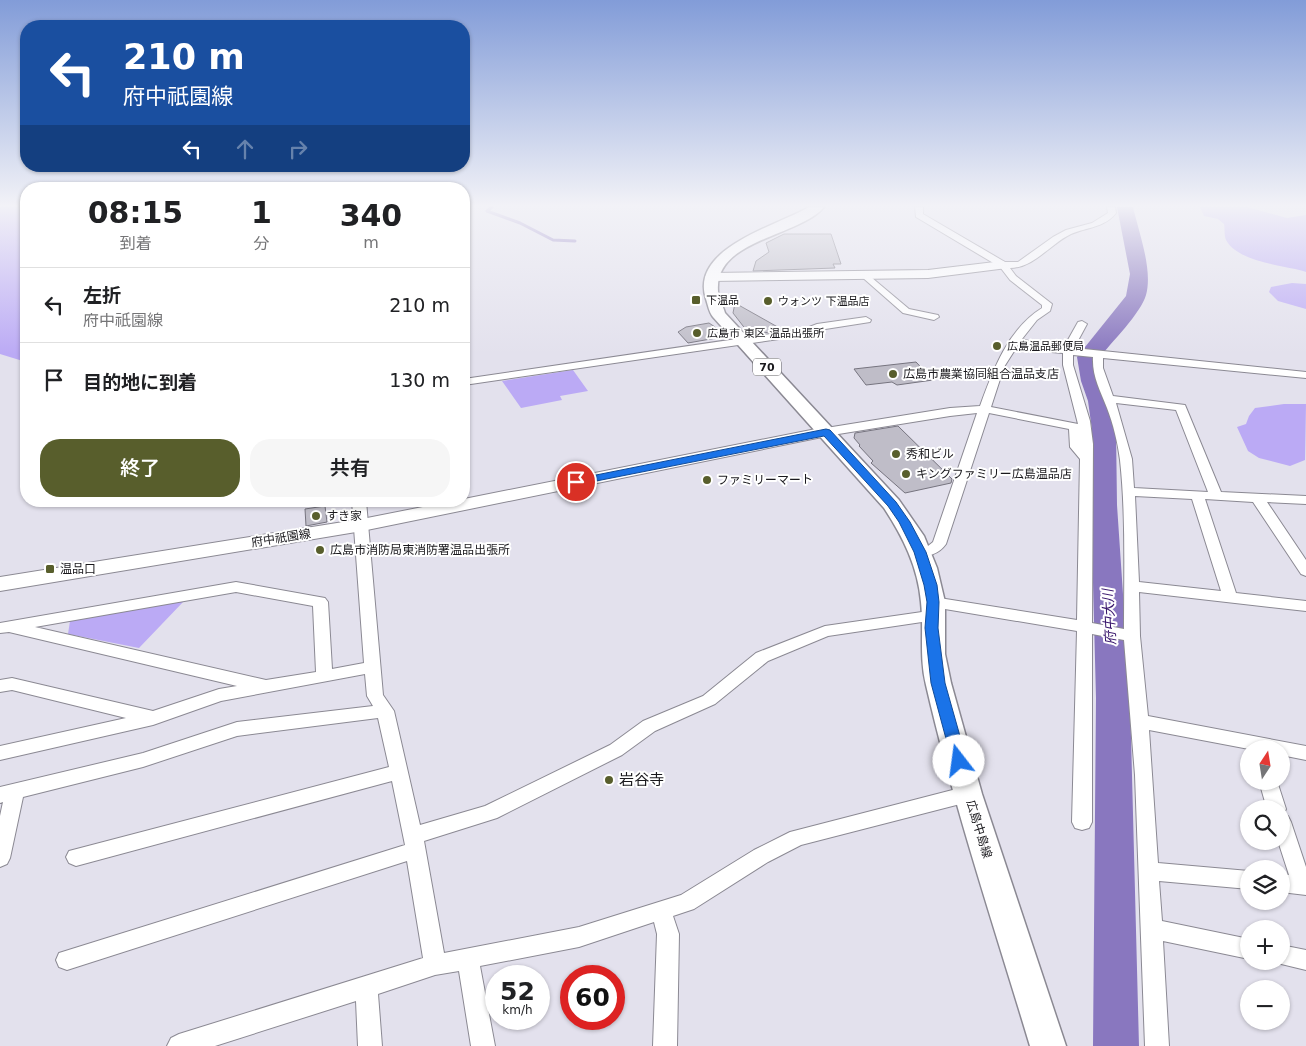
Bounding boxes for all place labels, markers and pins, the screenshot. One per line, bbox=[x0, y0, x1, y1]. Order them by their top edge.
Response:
marker: 下温品 bbox=[690, 294, 702, 306]
place label: 下温品 bbox=[706, 294, 739, 307]
marker: ウォンツ 下温品店 bbox=[762, 295, 774, 307]
place label: ウォンツ 下温品店 bbox=[778, 295, 870, 308]
marker: 広島市 東区 温品出張所 bbox=[691, 327, 703, 339]
place label: 広島市 東区 温品出張所 bbox=[707, 327, 825, 340]
marker: 広島温品郵便局 bbox=[991, 340, 1003, 352]
place label: 広島温品郵便局 bbox=[1007, 340, 1084, 353]
place label: 広島市農業協同組合温品支店 bbox=[903, 367, 1059, 381]
marker: 広島市農業協同組合温品支店 bbox=[887, 368, 899, 380]
place label: 秀和ビル bbox=[906, 447, 954, 461]
marker: 秀和ビル bbox=[890, 448, 902, 460]
pin bbox=[555, 461, 597, 503]
place label: キングファミリー広島温品店 bbox=[916, 467, 1072, 481]
marker: キングファミリー広島温品店 bbox=[900, 468, 912, 480]
place label: ファミリーマート bbox=[717, 473, 813, 487]
marker: ファミリーマート bbox=[701, 474, 713, 486]
place label: すき家 bbox=[326, 509, 362, 523]
marker: すき家 bbox=[310, 510, 322, 522]
place label: 広島市消防局東消防署温品出張所 bbox=[330, 543, 510, 557]
marker: 広島市消防局東消防署温品出張所 bbox=[314, 544, 326, 556]
place label: 温品口 bbox=[60, 562, 96, 576]
marker: 温品口 bbox=[44, 563, 56, 575]
place label: 岩谷寺 bbox=[619, 771, 664, 789]
marker: 岩谷寺 bbox=[603, 774, 615, 786]

